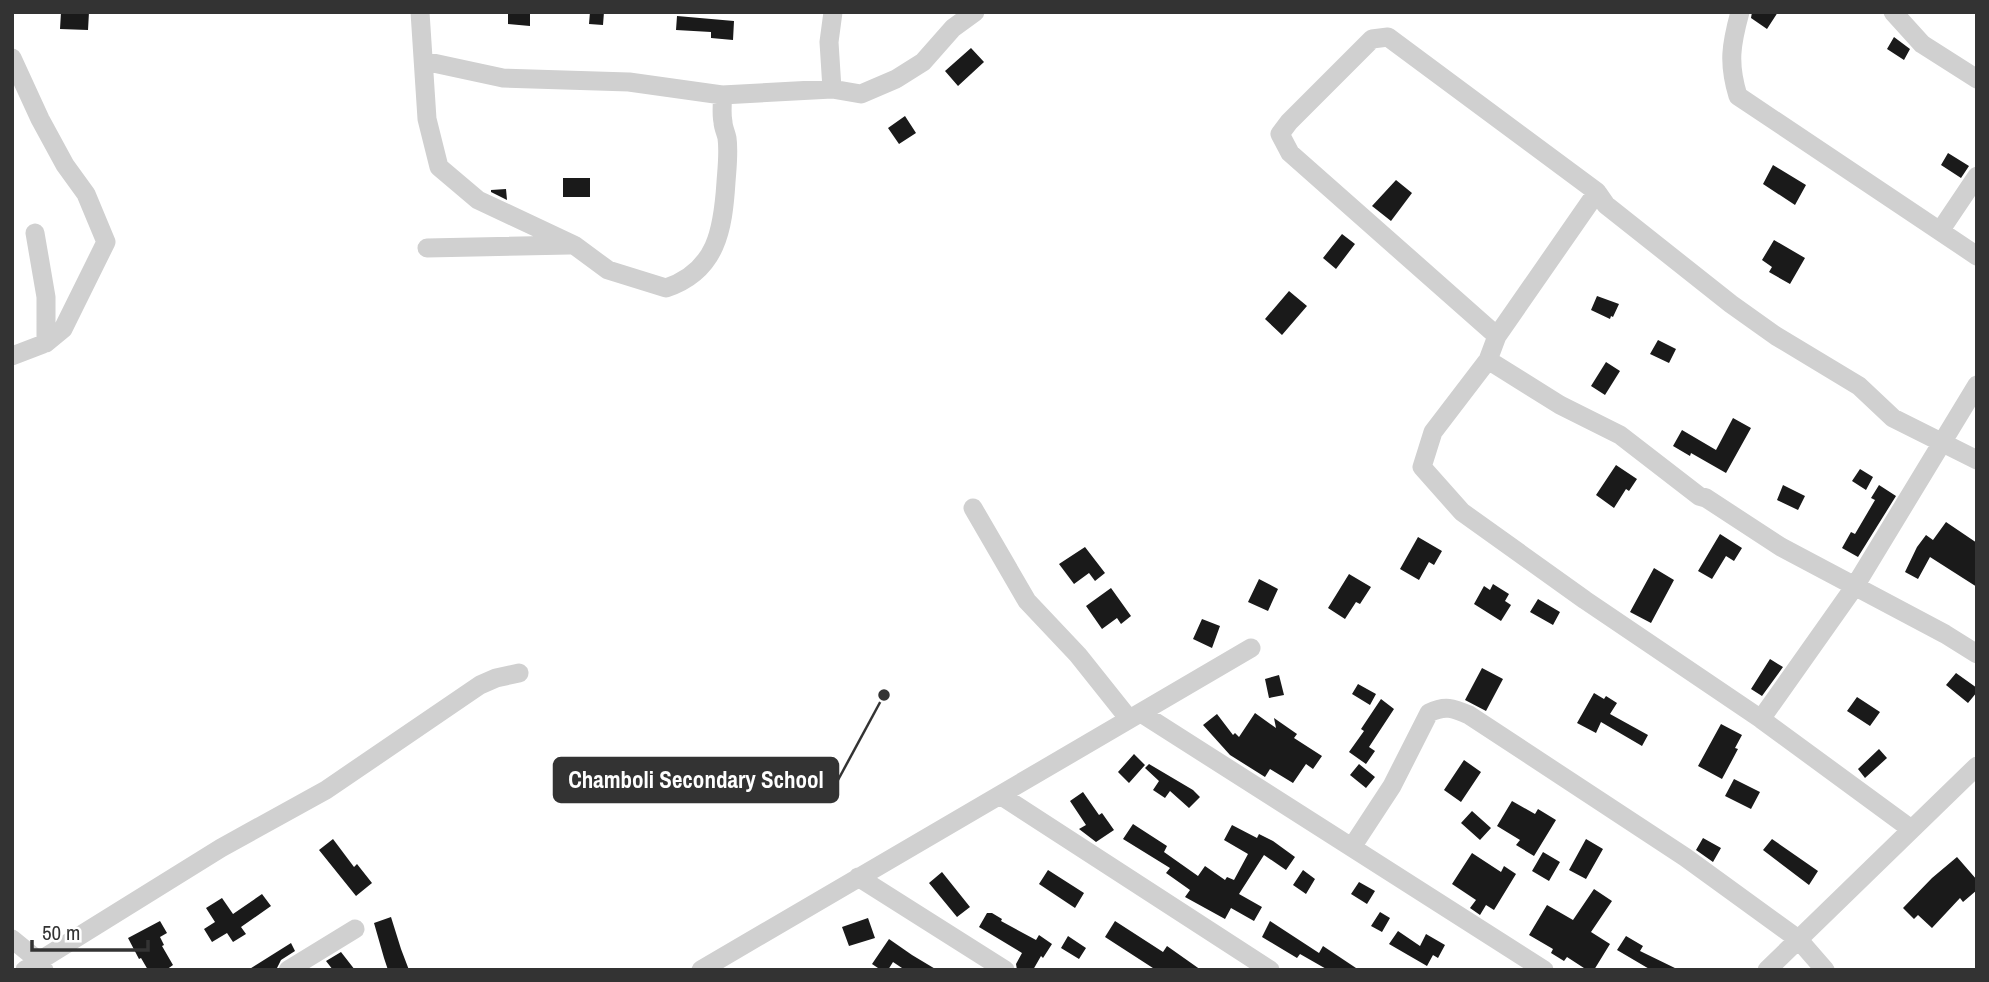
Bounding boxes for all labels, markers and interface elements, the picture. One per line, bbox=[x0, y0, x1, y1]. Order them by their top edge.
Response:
callout: Chamboli Secondary School bbox=[554, 758, 838, 802]
text: Chamboli Secondary School bbox=[568, 764, 824, 795]
scale bar bbox=[32, 908, 147, 952]
text: 50 m bbox=[42, 918, 80, 947]

